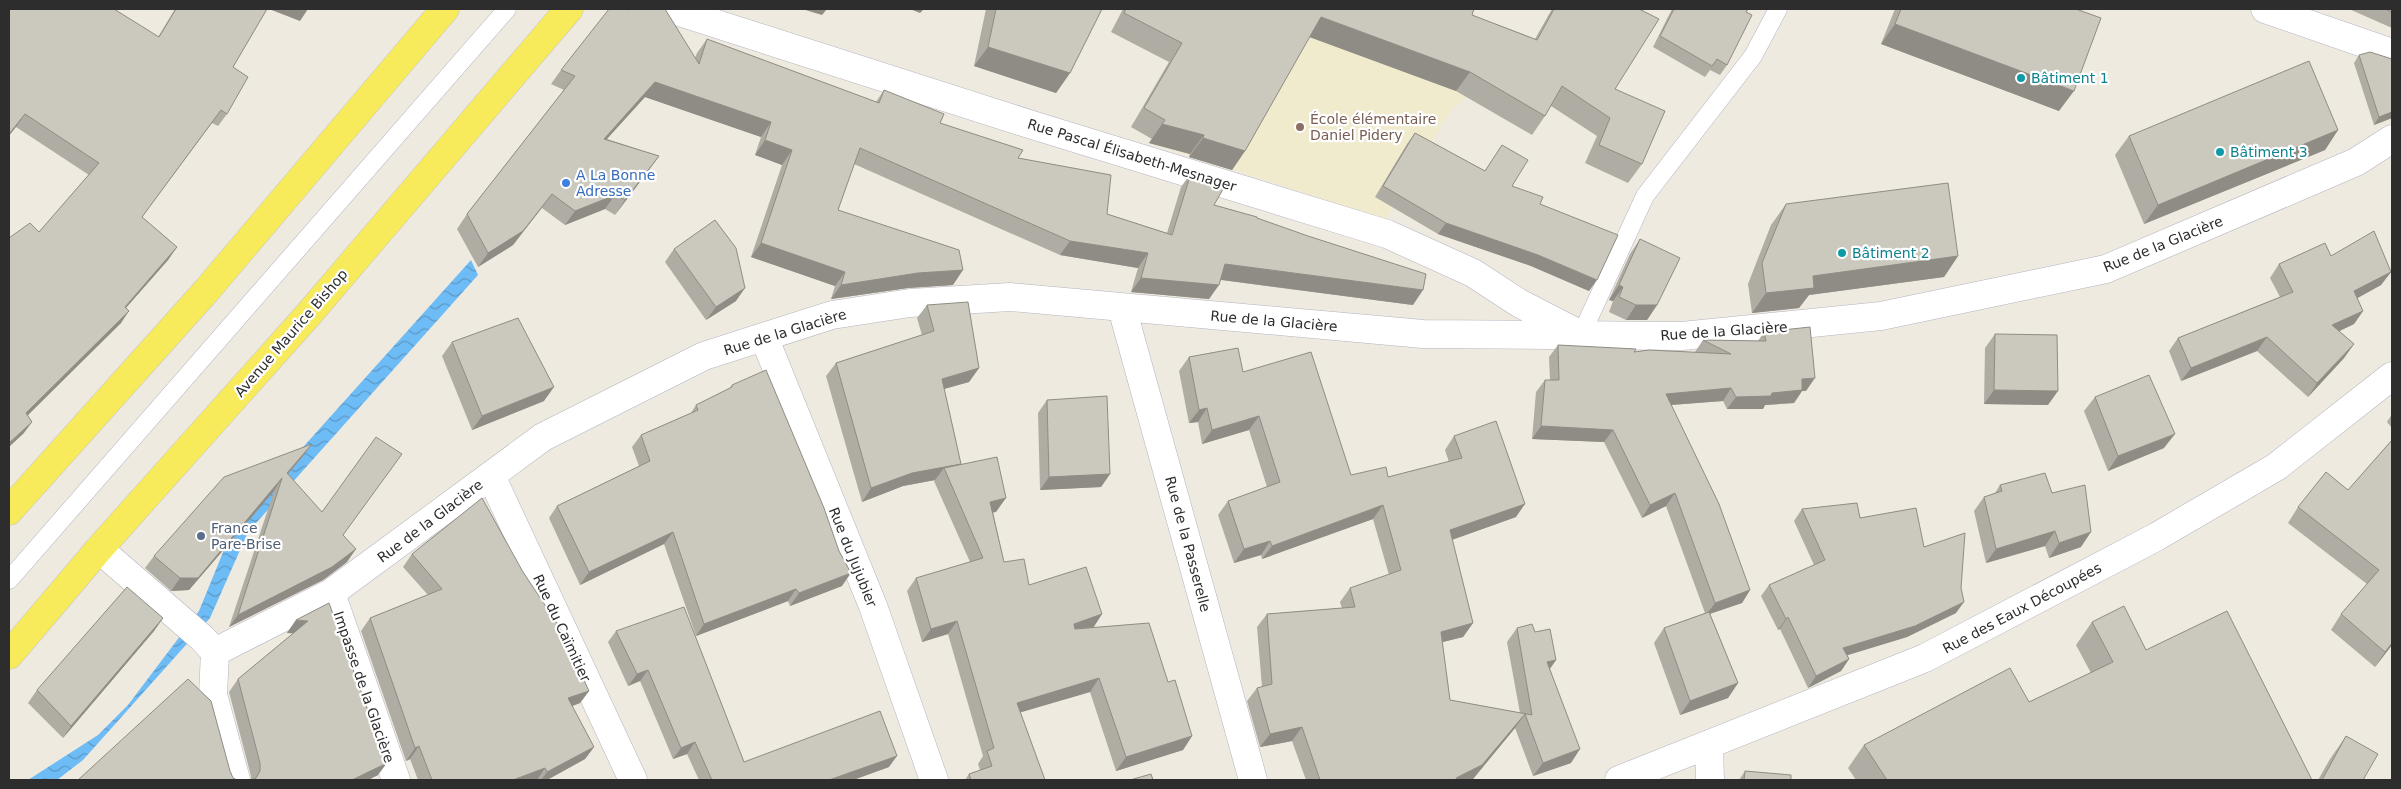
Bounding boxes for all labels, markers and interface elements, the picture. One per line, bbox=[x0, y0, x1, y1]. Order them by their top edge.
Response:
place label: Bâtiment 1 bbox=[2031, 70, 2109, 86]
marker: Bâtiment 1 bbox=[2015, 72, 2027, 84]
place label: École élémentaire Daniel Pidery bbox=[1310, 111, 1436, 143]
street label: Rue Pascal Élisabeth-Mesnager bbox=[1026, 116, 1239, 195]
marker: École élémentaire Daniel Pidery bbox=[1294, 121, 1306, 133]
place label: Bâtiment 3 bbox=[2230, 144, 2308, 160]
marker: Bâtiment 3 bbox=[2214, 146, 2226, 158]
place label: A La Bonne Adresse bbox=[576, 167, 655, 199]
marker: A La Bonne Adresse bbox=[560, 177, 572, 189]
street label: Rue de la Glacière bbox=[2101, 213, 2225, 275]
place label: Bâtiment 2 bbox=[1852, 245, 1930, 261]
marker: Bâtiment 2 bbox=[1836, 247, 1848, 259]
street label: Avenue Maurice Bishop bbox=[231, 266, 351, 400]
street label: Rue de la Glacière bbox=[722, 306, 848, 358]
street label: Rue de la Glacière bbox=[1210, 307, 1338, 335]
street label: Rue de la Glacière bbox=[1660, 319, 1788, 343]
street label: Rue de la Passerelle bbox=[1162, 474, 1214, 614]
street label: Rue de la Glacière bbox=[374, 476, 486, 566]
street label: Rue du Jujubier bbox=[826, 505, 880, 609]
place label: France Pare-Brise bbox=[211, 520, 281, 552]
marker: France Pare-Brise bbox=[195, 530, 207, 542]
street label: Rue des Eaux Découpées bbox=[1940, 559, 2104, 657]
street label: Rue du Caïmitier bbox=[530, 572, 594, 685]
street label: Impasse de la Glacière bbox=[330, 609, 398, 765]

